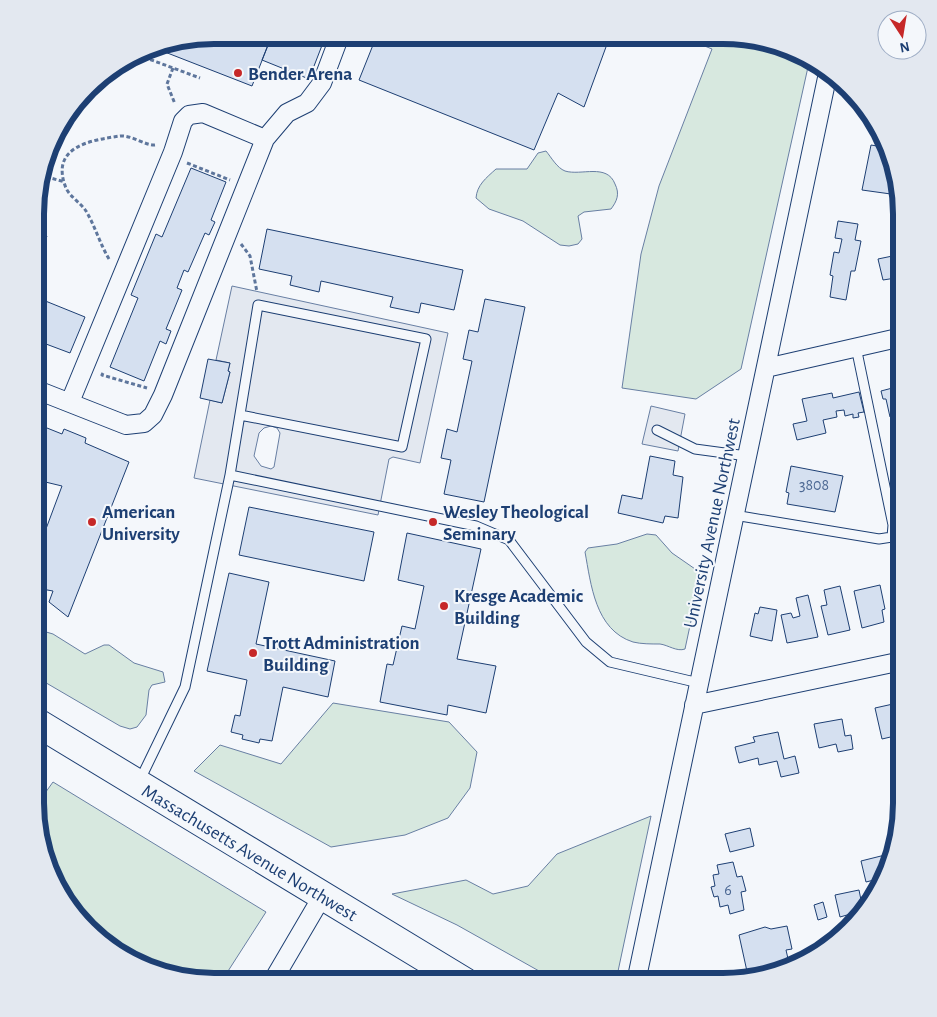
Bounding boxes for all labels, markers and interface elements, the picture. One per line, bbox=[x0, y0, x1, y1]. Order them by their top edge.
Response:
north arrow bbox=[877, 10, 927, 60]
text: N bbox=[898, 39, 911, 55]
place label: Bender Arena bbox=[248, 65, 352, 84]
marker: Bender Arena bbox=[232, 67, 244, 79]
street label: University Avenue Northwest bbox=[681, 417, 744, 630]
house number: 3808 bbox=[799, 477, 829, 493]
place label: American University bbox=[102, 503, 180, 544]
place label: Wesley Theological Seminary bbox=[443, 503, 589, 544]
marker: American University bbox=[86, 516, 98, 528]
marker: Wesley Theological Seminary bbox=[427, 516, 439, 528]
place label: Kresge Academic Building bbox=[454, 587, 584, 628]
marker: Kresge Academic Building bbox=[438, 600, 450, 612]
place label: Trott Administration Building bbox=[263, 634, 420, 675]
marker: Trott Administration Building bbox=[247, 647, 259, 659]
street label: Massachusetts Avenue Northwest bbox=[138, 781, 360, 925]
house number: 6 bbox=[724, 882, 732, 898]

